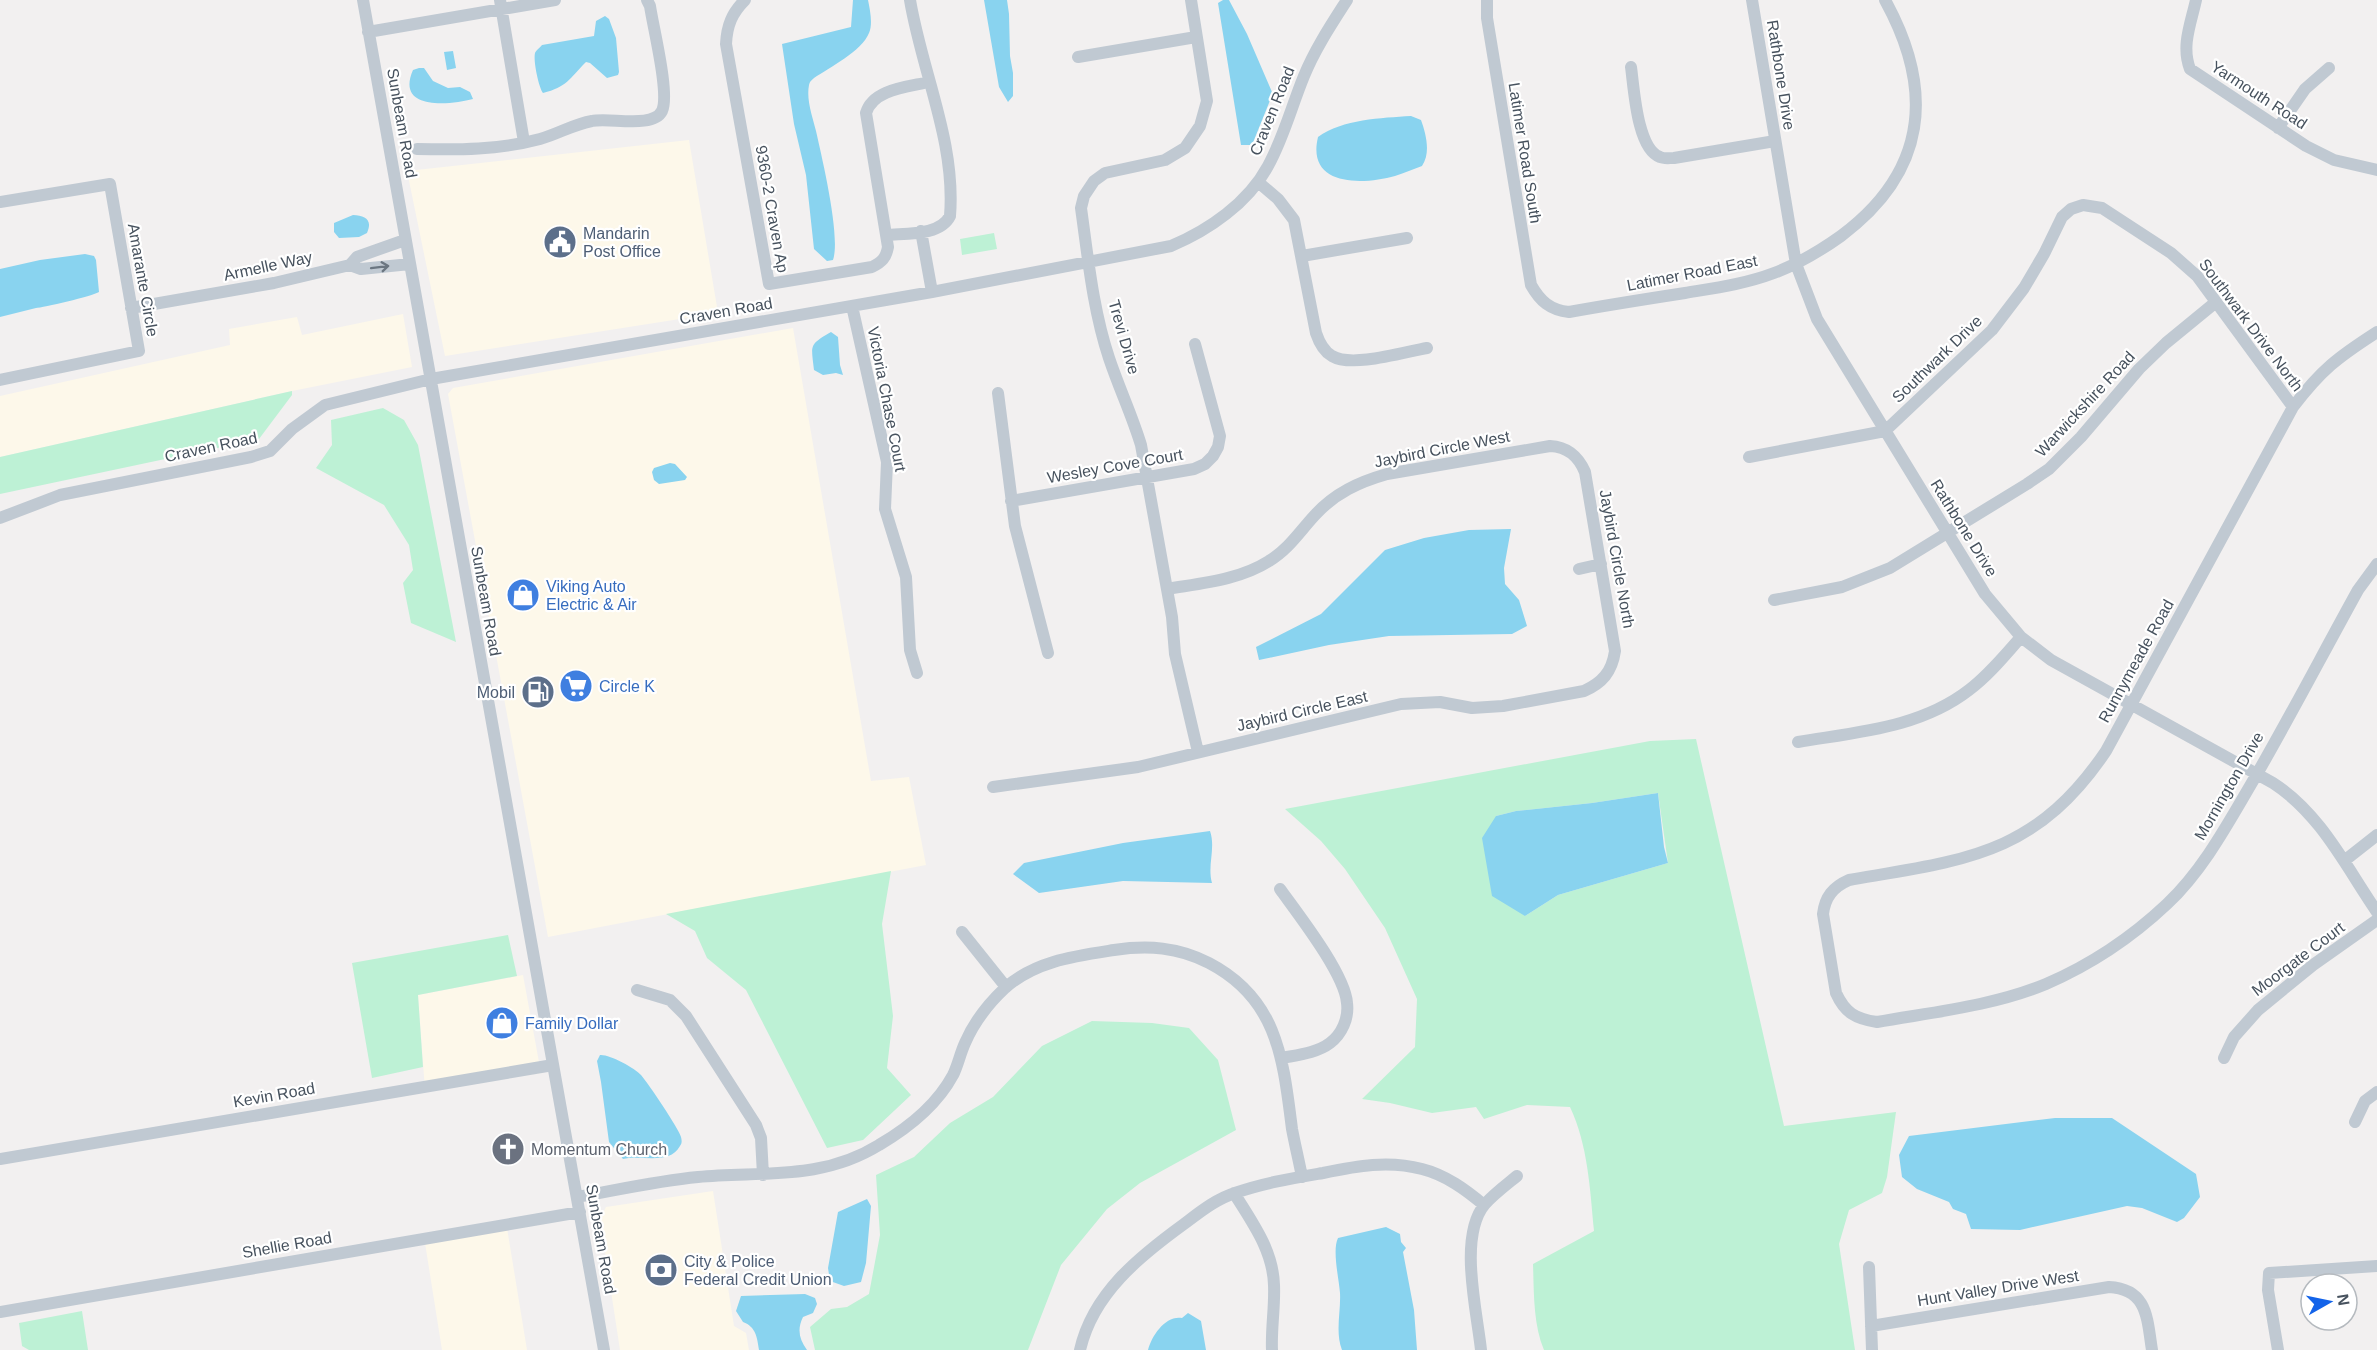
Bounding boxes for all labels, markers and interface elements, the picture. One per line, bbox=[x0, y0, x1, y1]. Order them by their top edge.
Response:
street label: Rathbone Drive bbox=[1764, 19, 1798, 131]
street label: Yarmouth Road bbox=[2208, 58, 2310, 132]
street label: Craven Road bbox=[1246, 64, 1298, 158]
street label: Sunbeam Road bbox=[384, 67, 420, 179]
street label: Latimer Road South bbox=[1505, 81, 1545, 225]
street label: 9360-2 Craven Ap bbox=[752, 144, 792, 274]
street label: Amarante Circle bbox=[125, 222, 161, 338]
public building icon: Mandarin Post Office bbox=[542, 224, 578, 260]
place label: Mandarin Post Office bbox=[583, 225, 661, 260]
street label: Armelle Way bbox=[222, 248, 314, 284]
street label: Latimer Road East bbox=[1625, 252, 1759, 294]
street label: Southwark Drive North bbox=[2196, 256, 2306, 394]
one-way arrow bbox=[369, 261, 389, 272]
street label: Craven Road bbox=[678, 294, 774, 328]
street label: Trevi Drive bbox=[1105, 298, 1143, 376]
street label: Southwark Drive bbox=[1889, 312, 1985, 406]
street label: Victoria Chase Court bbox=[865, 325, 910, 473]
street label: Warwickshire Road bbox=[2032, 348, 2138, 460]
street label: Jaybird Circle West bbox=[1373, 427, 1512, 470]
street label: Craven Road bbox=[163, 429, 259, 465]
street label: Wesley Cove Court bbox=[1046, 446, 1185, 486]
street label: Rathbone Drive bbox=[1927, 476, 2001, 580]
street label: Jaybird Circle North bbox=[1596, 488, 1638, 630]
street label: Sunbeam Road bbox=[468, 545, 504, 657]
shop icon: Viking Auto Electric & Air bbox=[505, 577, 541, 613]
place label: Viking Auto Electric & Air bbox=[546, 578, 637, 613]
street label: Runnymeade Road bbox=[2095, 597, 2177, 725]
supermarket icon: Circle K bbox=[558, 668, 594, 704]
fuel station icon: Mobil bbox=[520, 674, 556, 710]
place label: Circle K bbox=[599, 678, 655, 695]
place label: Mobil bbox=[477, 684, 515, 701]
street label: Jaybird Circle East bbox=[1235, 688, 1369, 734]
street label: Mornington Drive bbox=[2191, 729, 2267, 843]
street label: Moorgate Court bbox=[2248, 918, 2348, 999]
shop icon: Family Dollar bbox=[484, 1005, 520, 1041]
place label: Family Dollar bbox=[525, 1015, 619, 1032]
street label: Kevin Road bbox=[232, 1079, 316, 1111]
church icon: Momentum Church bbox=[490, 1131, 526, 1167]
place label: Momentum Church bbox=[531, 1141, 667, 1158]
street label: Sunbeam Road bbox=[583, 1183, 619, 1295]
street label: Shellie Road bbox=[241, 1229, 333, 1261]
bank icon: City & Police Federal Credit Union bbox=[643, 1252, 679, 1288]
place label: City & Police Federal Credit Union bbox=[684, 1253, 832, 1288]
street label: Hunt Valley Drive West bbox=[1916, 1267, 2080, 1309]
north arrow bbox=[2299, 1272, 2359, 1332]
text: N bbox=[2334, 1293, 2353, 1307]

